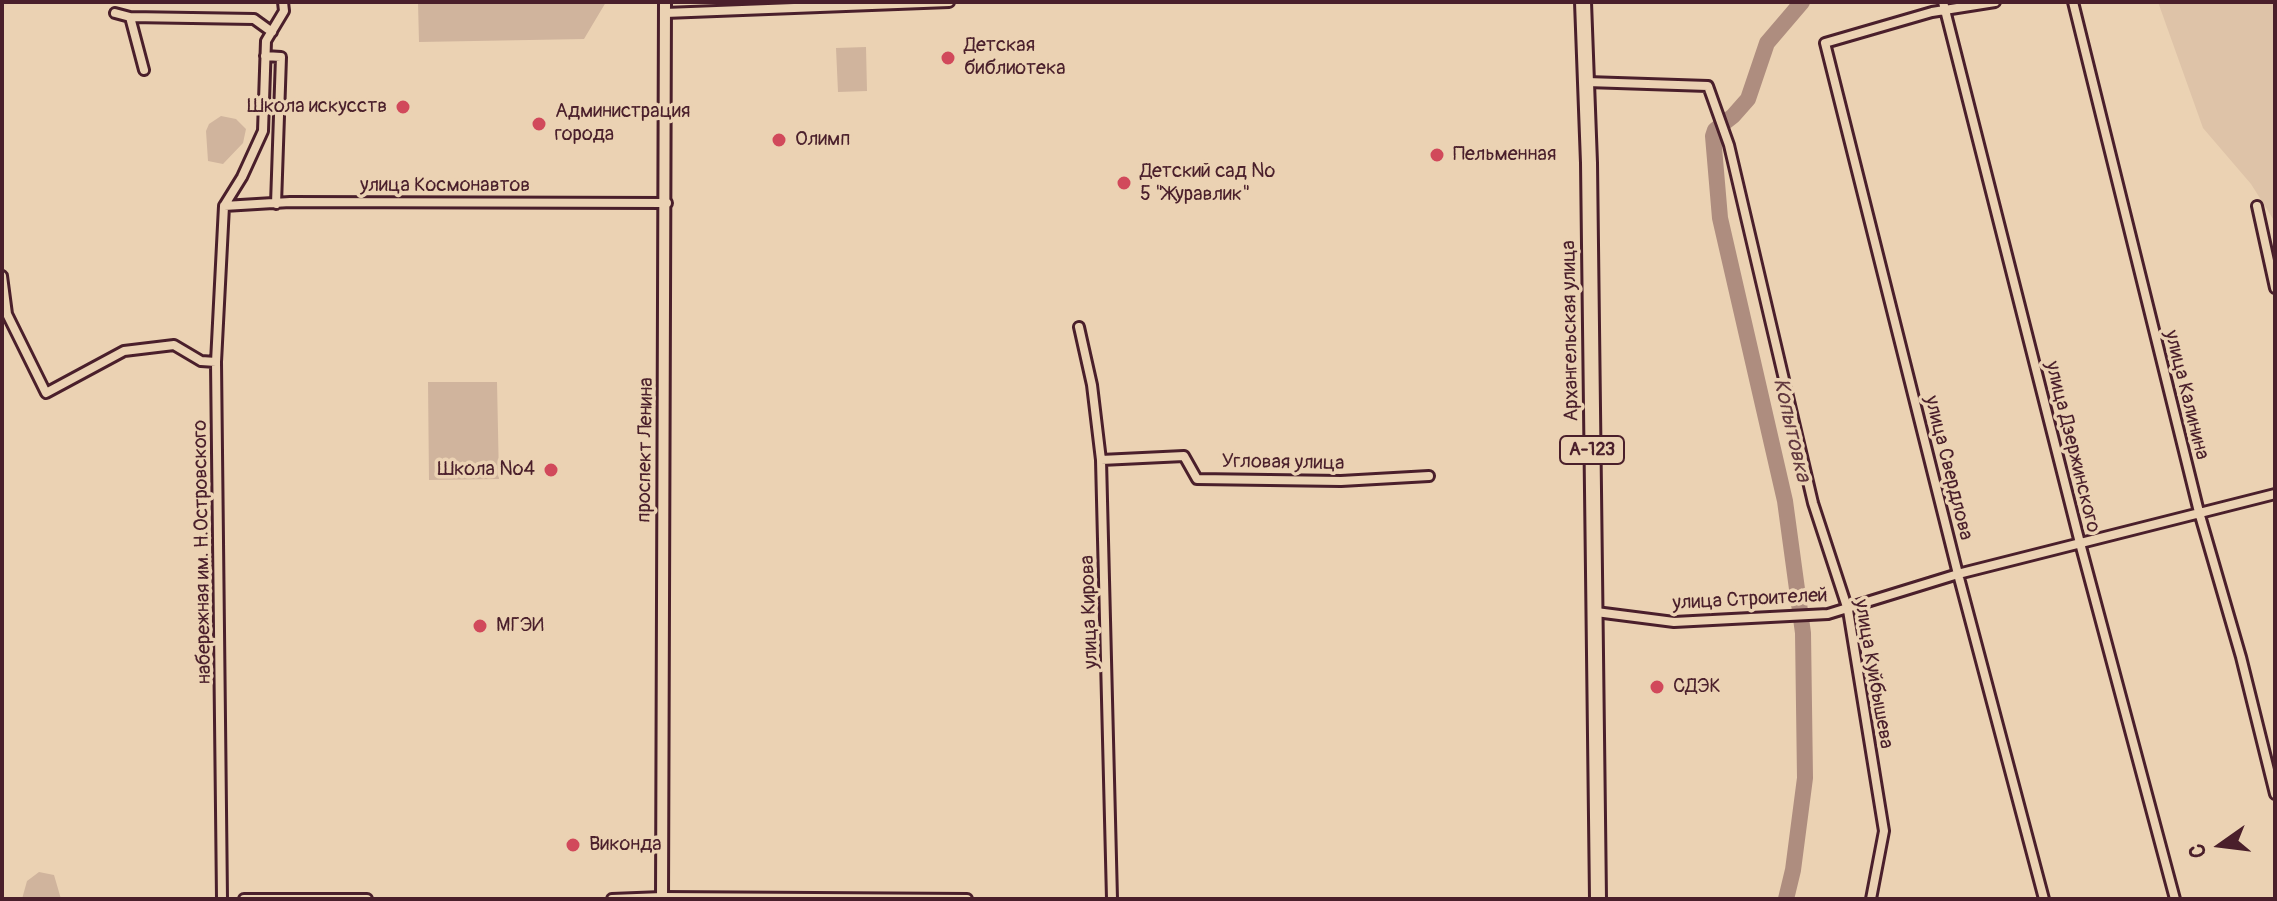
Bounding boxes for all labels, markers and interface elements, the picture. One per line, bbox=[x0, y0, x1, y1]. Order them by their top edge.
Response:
place label: Детская библиотека bbox=[964, 34, 1066, 81]
marker: Детская библиотека bbox=[939, 49, 957, 67]
place label: Школа искусcтв bbox=[247, 95, 387, 119]
marker: Школа искусcтв bbox=[394, 98, 412, 116]
place label: Администрация города bbox=[555, 100, 690, 147]
marker: Администрация города bbox=[530, 115, 548, 133]
place label: Олимп bbox=[795, 128, 850, 152]
marker: Олимп bbox=[770, 131, 788, 149]
place label: Пельменная bbox=[1453, 143, 1556, 167]
marker: Пельменная bbox=[1428, 146, 1446, 164]
place label: Детский сад № 5 "Журавлик" bbox=[1140, 160, 1275, 207]
street label: улица Космонавтов bbox=[360, 174, 530, 198]
marker: Детский сад № 5 "Журавлик" bbox=[1115, 174, 1133, 192]
street label: Архангельская улица bbox=[1557, 240, 1585, 422]
street label: улица Калинина bbox=[2158, 328, 2214, 462]
street label: улица Дзержинского bbox=[2039, 359, 2105, 535]
water label: Копытовка bbox=[1766, 376, 1816, 484]
street label: проспект Ленина bbox=[633, 377, 659, 523]
street label: улица Свердлова bbox=[1918, 393, 1978, 543]
street label: набережная им. Н.Островского bbox=[189, 420, 217, 684]
road number: А-123 bbox=[1560, 436, 1624, 464]
street label: Угловая улица bbox=[1221, 450, 1345, 476]
place label: Школа №4 bbox=[438, 458, 535, 482]
marker: Школа №4 bbox=[542, 461, 560, 479]
street label: улица Кирова bbox=[1076, 555, 1104, 669]
street label: улица Строителей bbox=[1672, 584, 1828, 616]
street label: улица Куйбышева bbox=[1848, 597, 1898, 751]
place label: МГЭИ bbox=[496, 614, 544, 638]
marker: МГЭИ bbox=[471, 617, 489, 635]
place label: СДЭК bbox=[1673, 675, 1721, 699]
marker: СДЭК bbox=[1648, 678, 1666, 696]
north arrow bbox=[2181, 805, 2261, 885]
place label: Виконда bbox=[589, 833, 662, 857]
marker: Виконда bbox=[564, 836, 582, 854]
text: С bbox=[2182, 841, 2213, 861]

